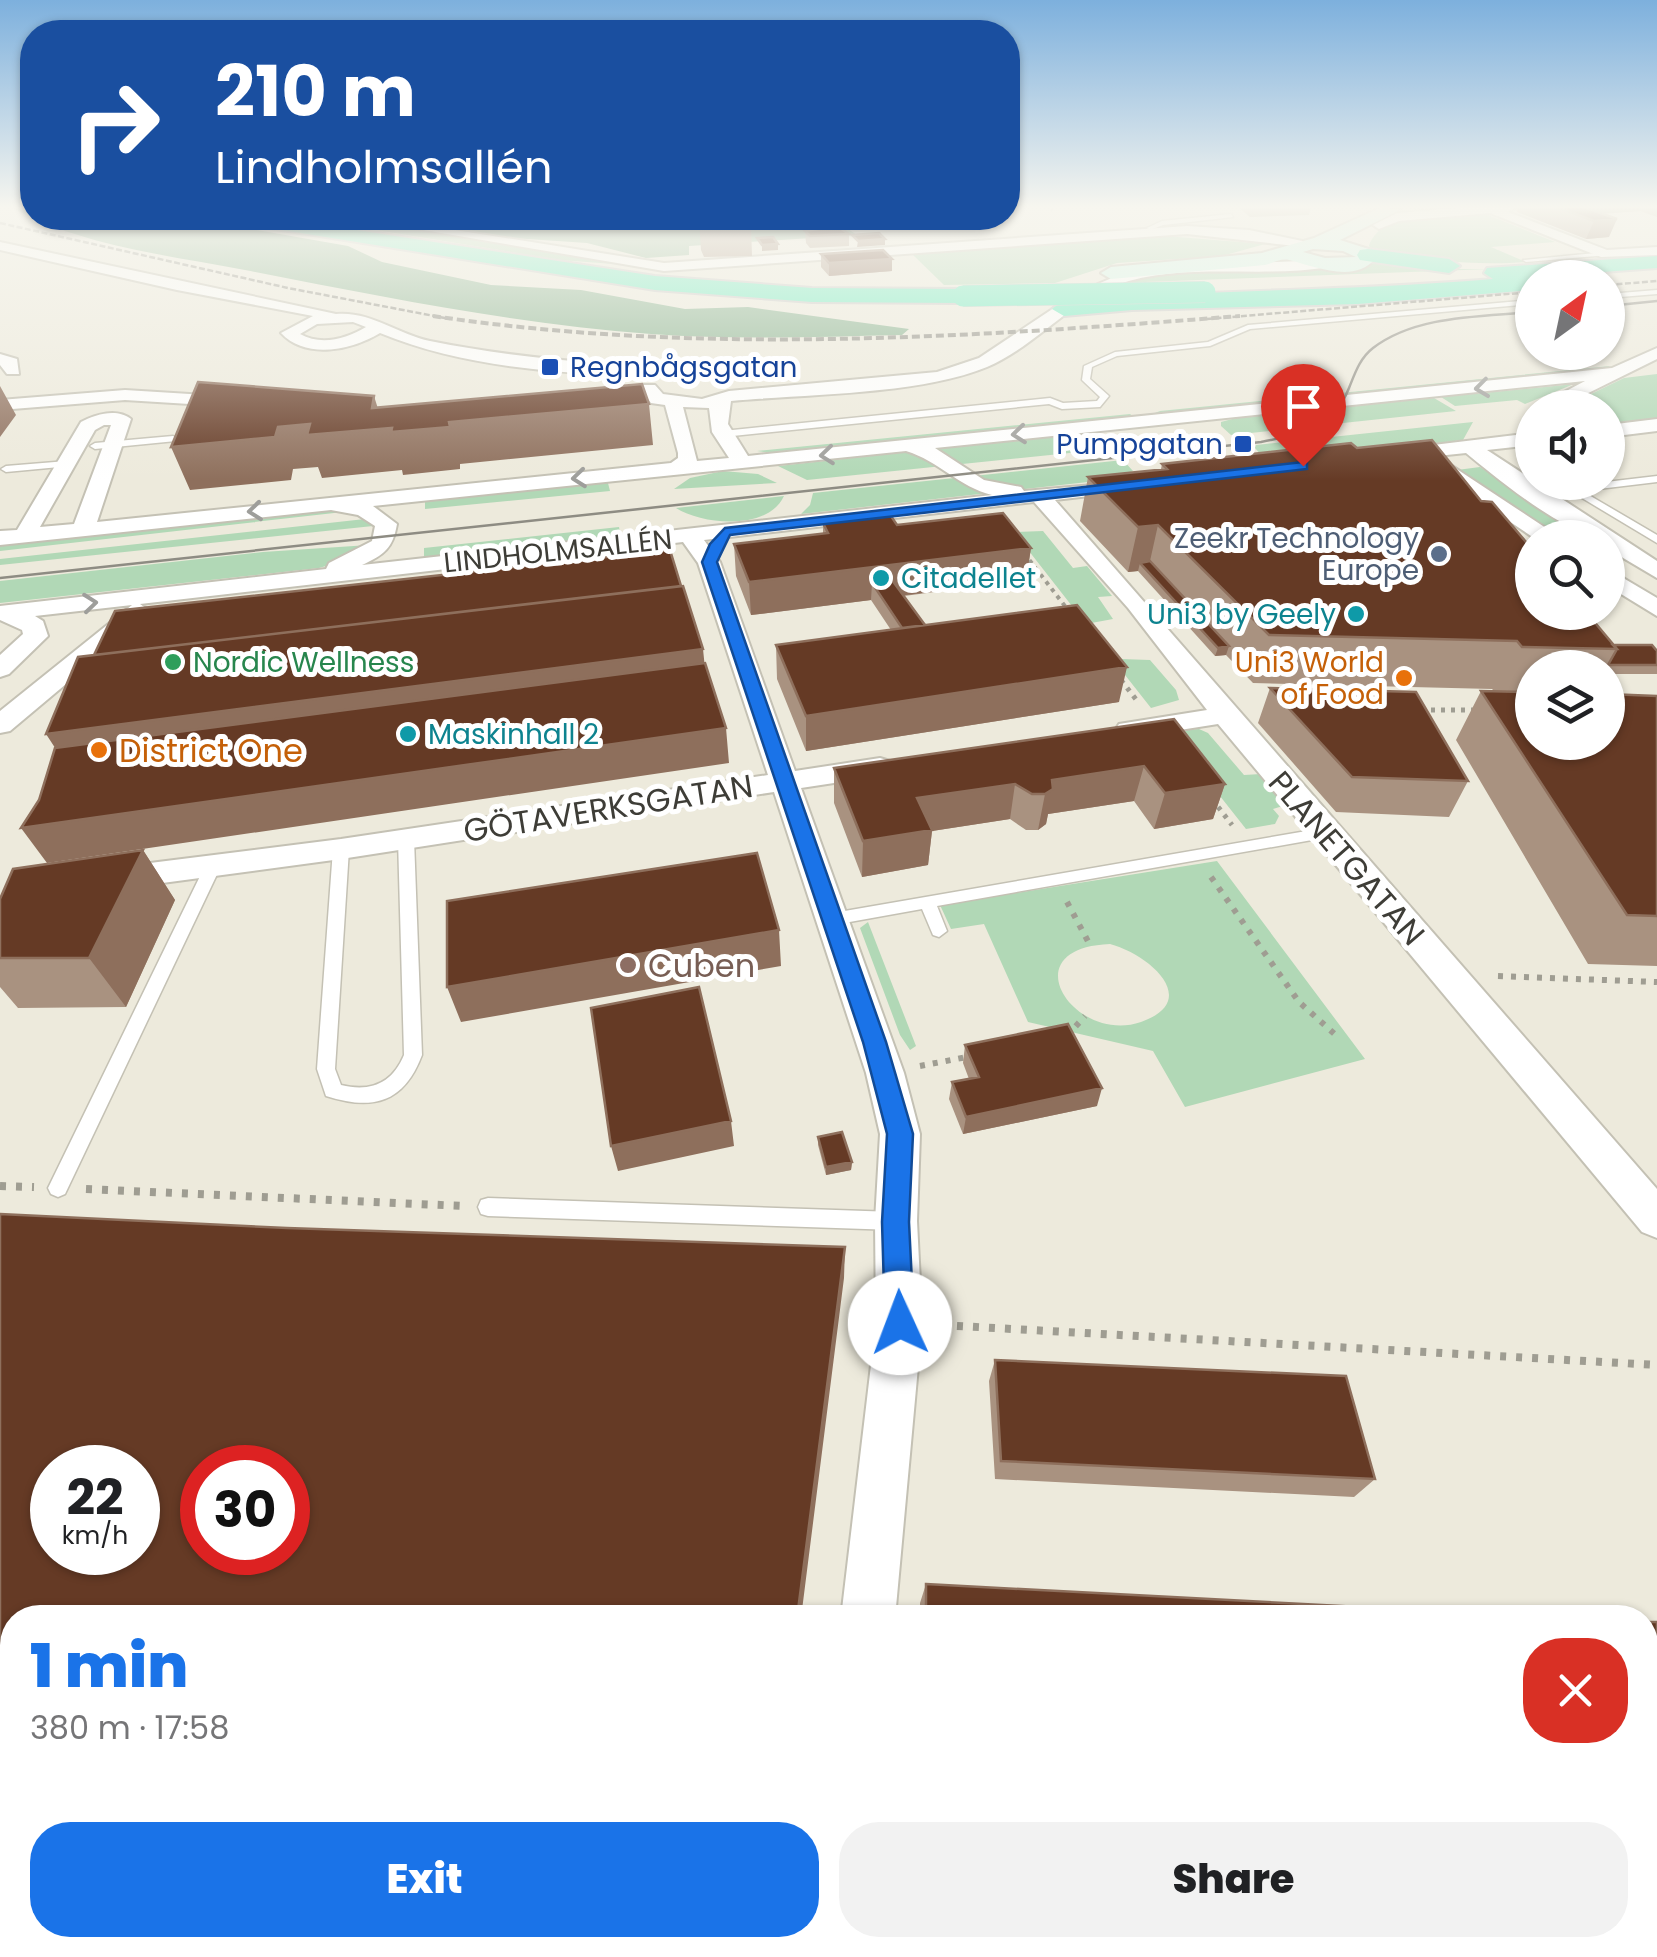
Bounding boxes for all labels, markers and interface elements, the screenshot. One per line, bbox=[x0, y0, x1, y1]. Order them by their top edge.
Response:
text: 210 m bbox=[215, 42, 416, 141]
icon: right bbox=[50, 60, 180, 190]
text: Lindholmsallén bbox=[215, 136, 553, 199]
north arrow bbox=[1515, 260, 1625, 370]
map controls bbox=[1515, 260, 1625, 760]
place label: Regnbågsgatan bbox=[570, 348, 798, 387]
marker: Regnbågsgatan bbox=[539, 356, 561, 378]
pin bbox=[1261, 364, 1346, 467]
one-way arrow bbox=[1474, 377, 1490, 398]
icon: arrive bbox=[1276, 379, 1331, 434]
button: sound bbox=[1515, 390, 1625, 500]
one-way arrow bbox=[1011, 423, 1027, 444]
place label: Pumpgatan bbox=[1056, 425, 1223, 464]
marker: Pumpgatan bbox=[1232, 433, 1254, 455]
one-way arrow bbox=[819, 444, 835, 465]
one-way arrow bbox=[570, 467, 586, 489]
one-way arrow bbox=[247, 500, 263, 521]
place label: Zeekr Technology Europe bbox=[1174, 519, 1419, 590]
street label: LINDHOLMSALLÉN bbox=[442, 520, 674, 582]
button: search bbox=[1515, 520, 1625, 630]
marker: Zeekr Technology Europe bbox=[1428, 543, 1450, 565]
place label: Citadellet bbox=[901, 559, 1036, 598]
marker: Citadellet bbox=[870, 567, 892, 589]
one-way arrow bbox=[83, 593, 99, 614]
place label: Uni3 by Geely bbox=[1147, 595, 1336, 634]
marker: Uni3 by Geely bbox=[1345, 603, 1367, 625]
place label: Nordic Wellness bbox=[193, 643, 414, 682]
place label: Uni3 World of Food bbox=[1235, 643, 1384, 714]
button: layers bbox=[1515, 650, 1625, 760]
marker: Nordic Wellness bbox=[162, 651, 184, 673]
marker: Uni3 World of Food bbox=[1393, 667, 1415, 689]
place label: Maskinhall 2 bbox=[428, 715, 599, 754]
marker: Maskinhall 2 bbox=[397, 723, 419, 745]
place label: District One bbox=[119, 728, 303, 773]
marker: District One bbox=[88, 739, 110, 761]
street label: PLANETGATAN bbox=[1259, 761, 1435, 955]
street label: GÖTAVERKSGATAN bbox=[460, 763, 756, 853]
place label: Cuben bbox=[648, 943, 755, 988]
marker: Cuben bbox=[617, 954, 639, 976]
position arrow bbox=[848, 1271, 952, 1375]
speed limit sign: 30 bbox=[180, 1445, 310, 1575]
text: 22 bbox=[66, 1462, 124, 1533]
text: km/h bbox=[62, 1518, 128, 1553]
text: 1 min bbox=[30, 1624, 188, 1708]
button: close bbox=[1523, 1638, 1628, 1743]
text: 380 m · 17:58 bbox=[30, 1705, 229, 1750]
button: Exit bbox=[30, 1822, 819, 1937]
button: Share bbox=[839, 1822, 1628, 1937]

